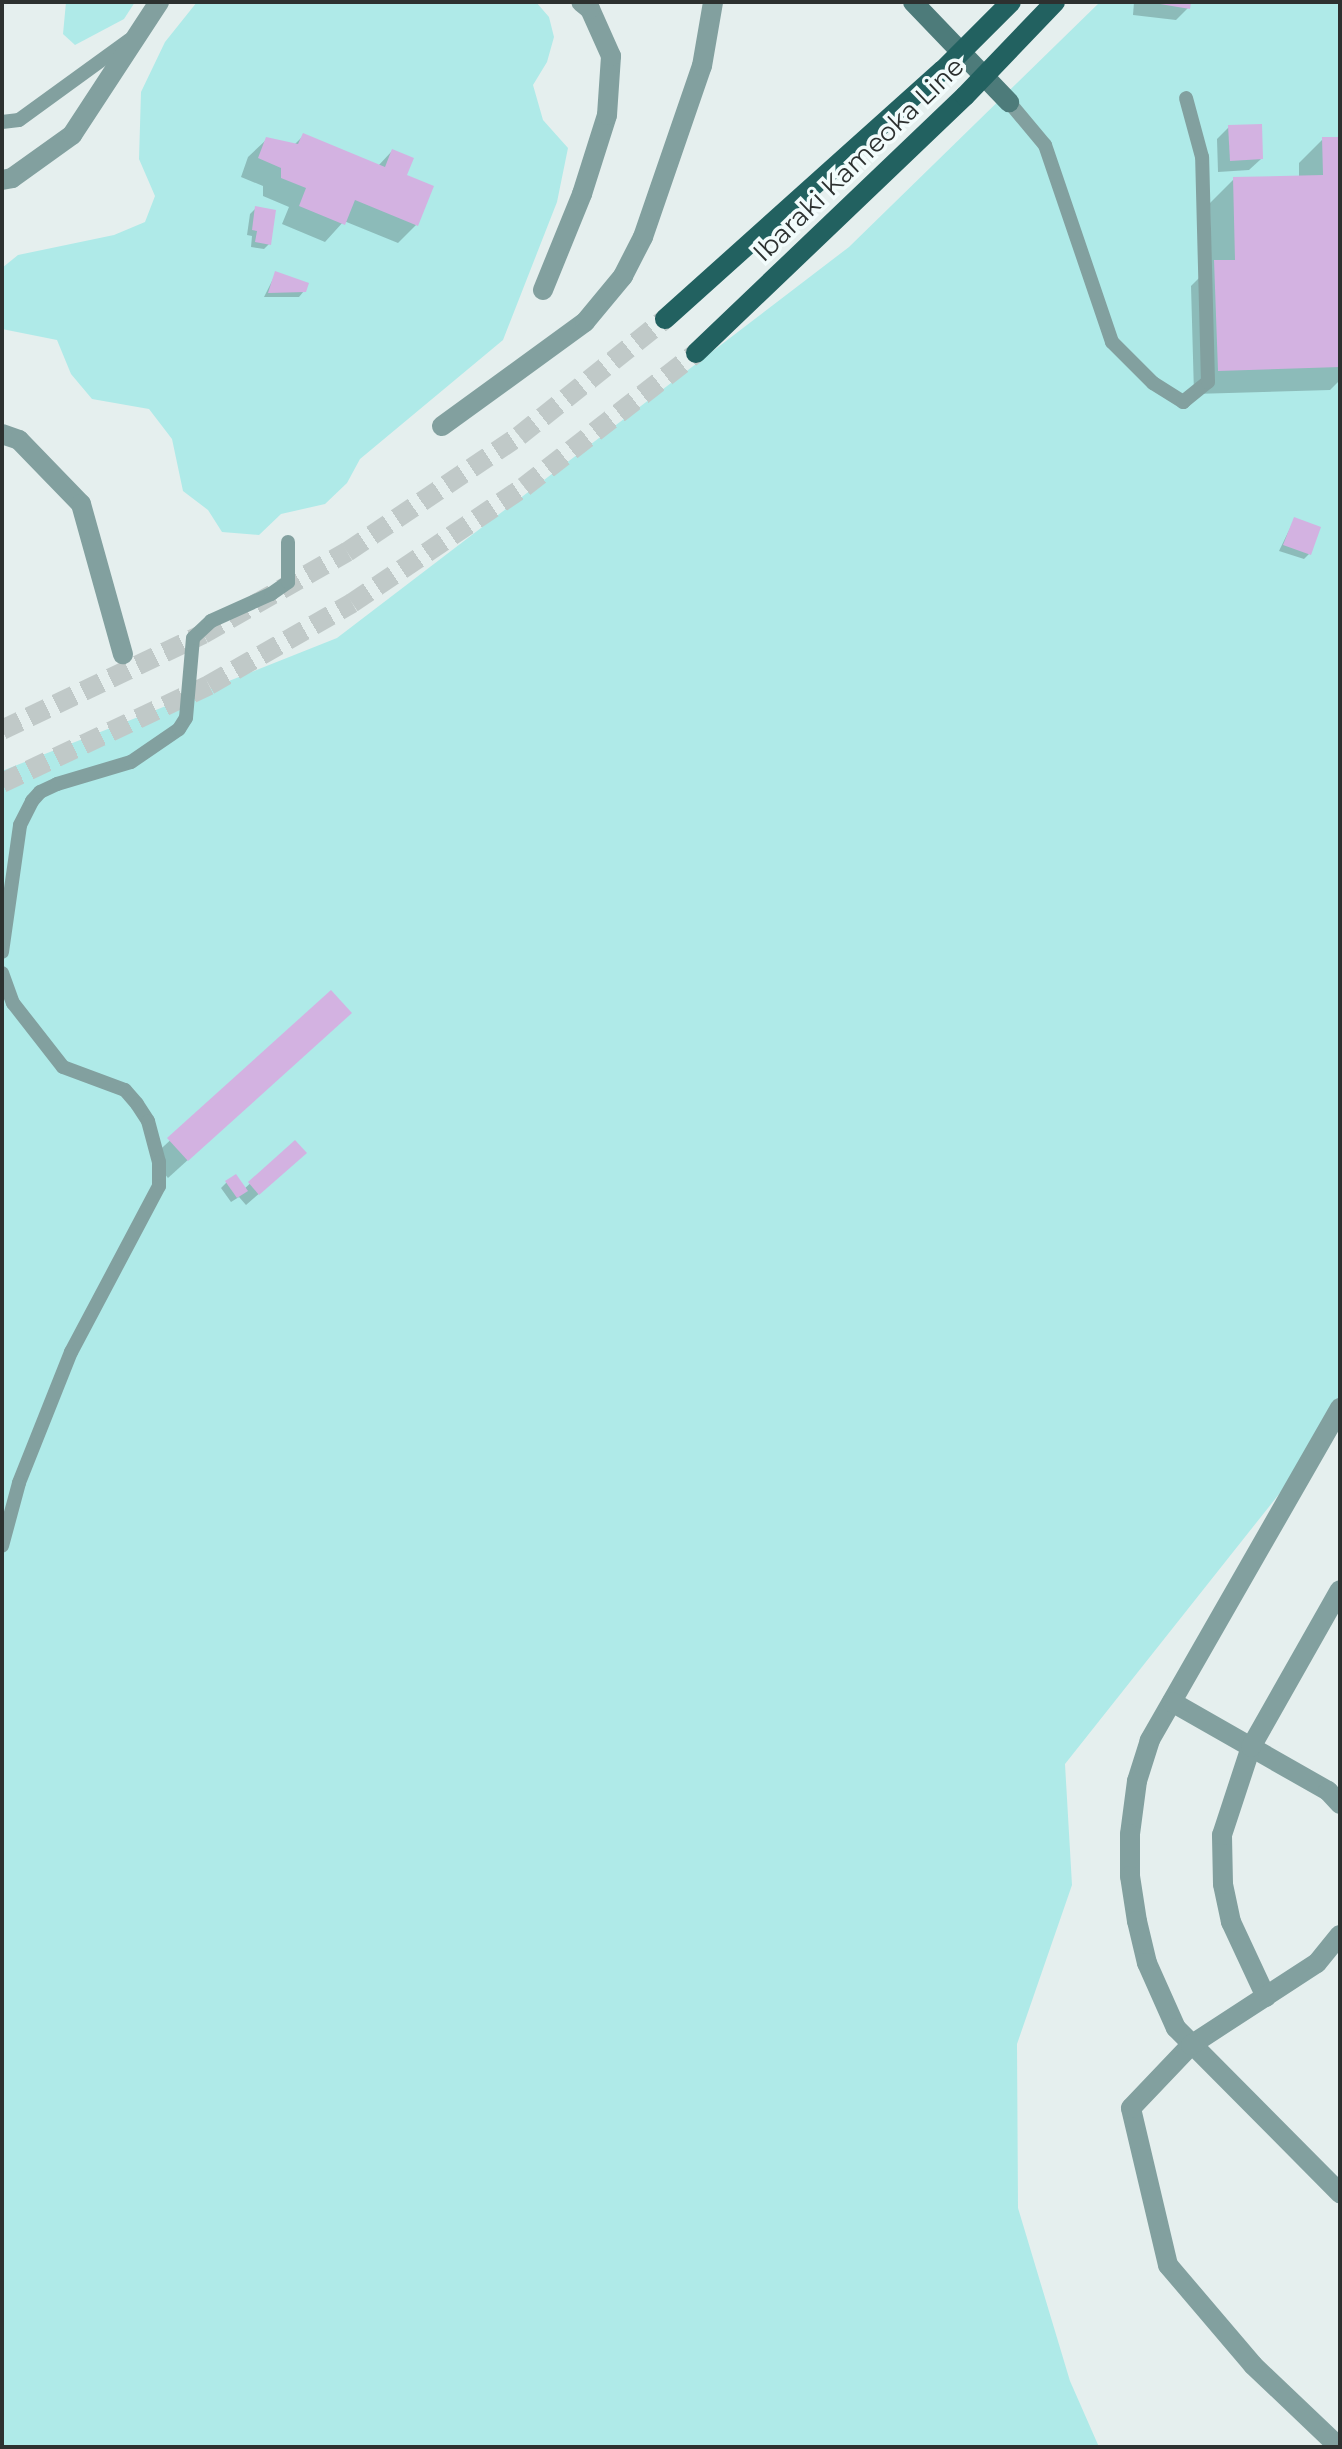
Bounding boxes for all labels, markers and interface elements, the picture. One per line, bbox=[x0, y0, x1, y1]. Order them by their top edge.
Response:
street label: Ibaraki Kameoka Line bbox=[747, 51, 971, 269]

